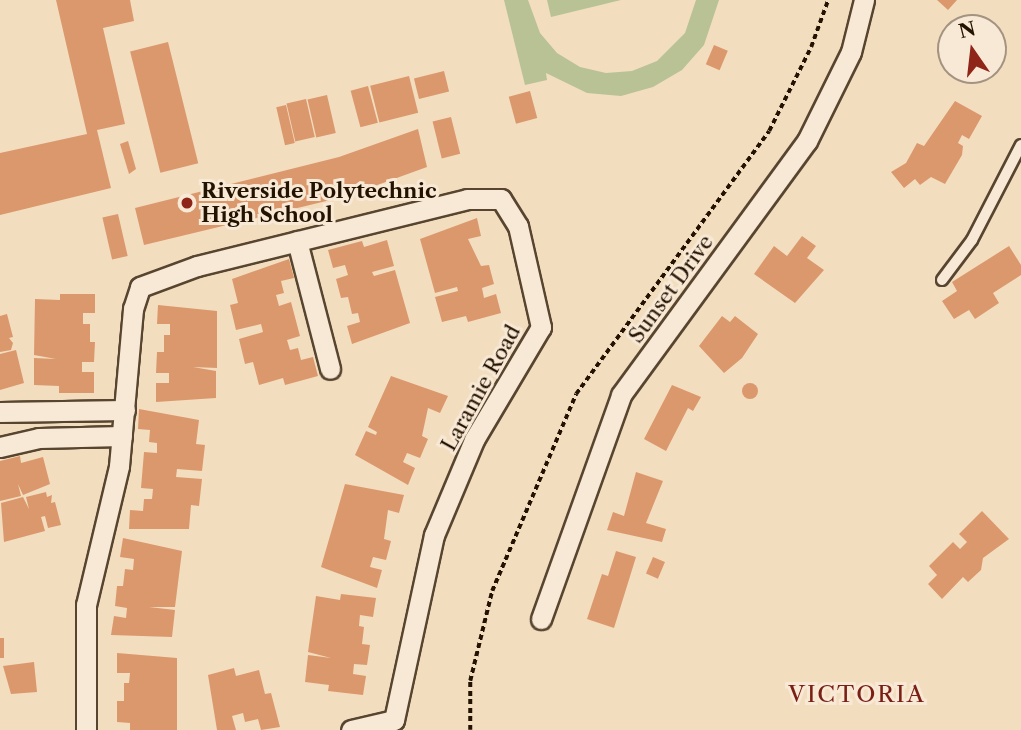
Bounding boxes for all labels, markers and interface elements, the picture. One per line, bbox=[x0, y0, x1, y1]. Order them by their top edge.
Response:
north arrow bbox=[937, 14, 1007, 84]
text: N bbox=[956, 17, 978, 43]
place label: Riverside Polytechnic High School bbox=[201, 178, 437, 228]
marker: Riverside Polytechnic High School bbox=[179, 195, 195, 211]
street label: Sunset Drive bbox=[623, 230, 719, 348]
street label: Laramie Road bbox=[436, 321, 526, 455]
district label: VICTORIA bbox=[789, 680, 925, 708]

